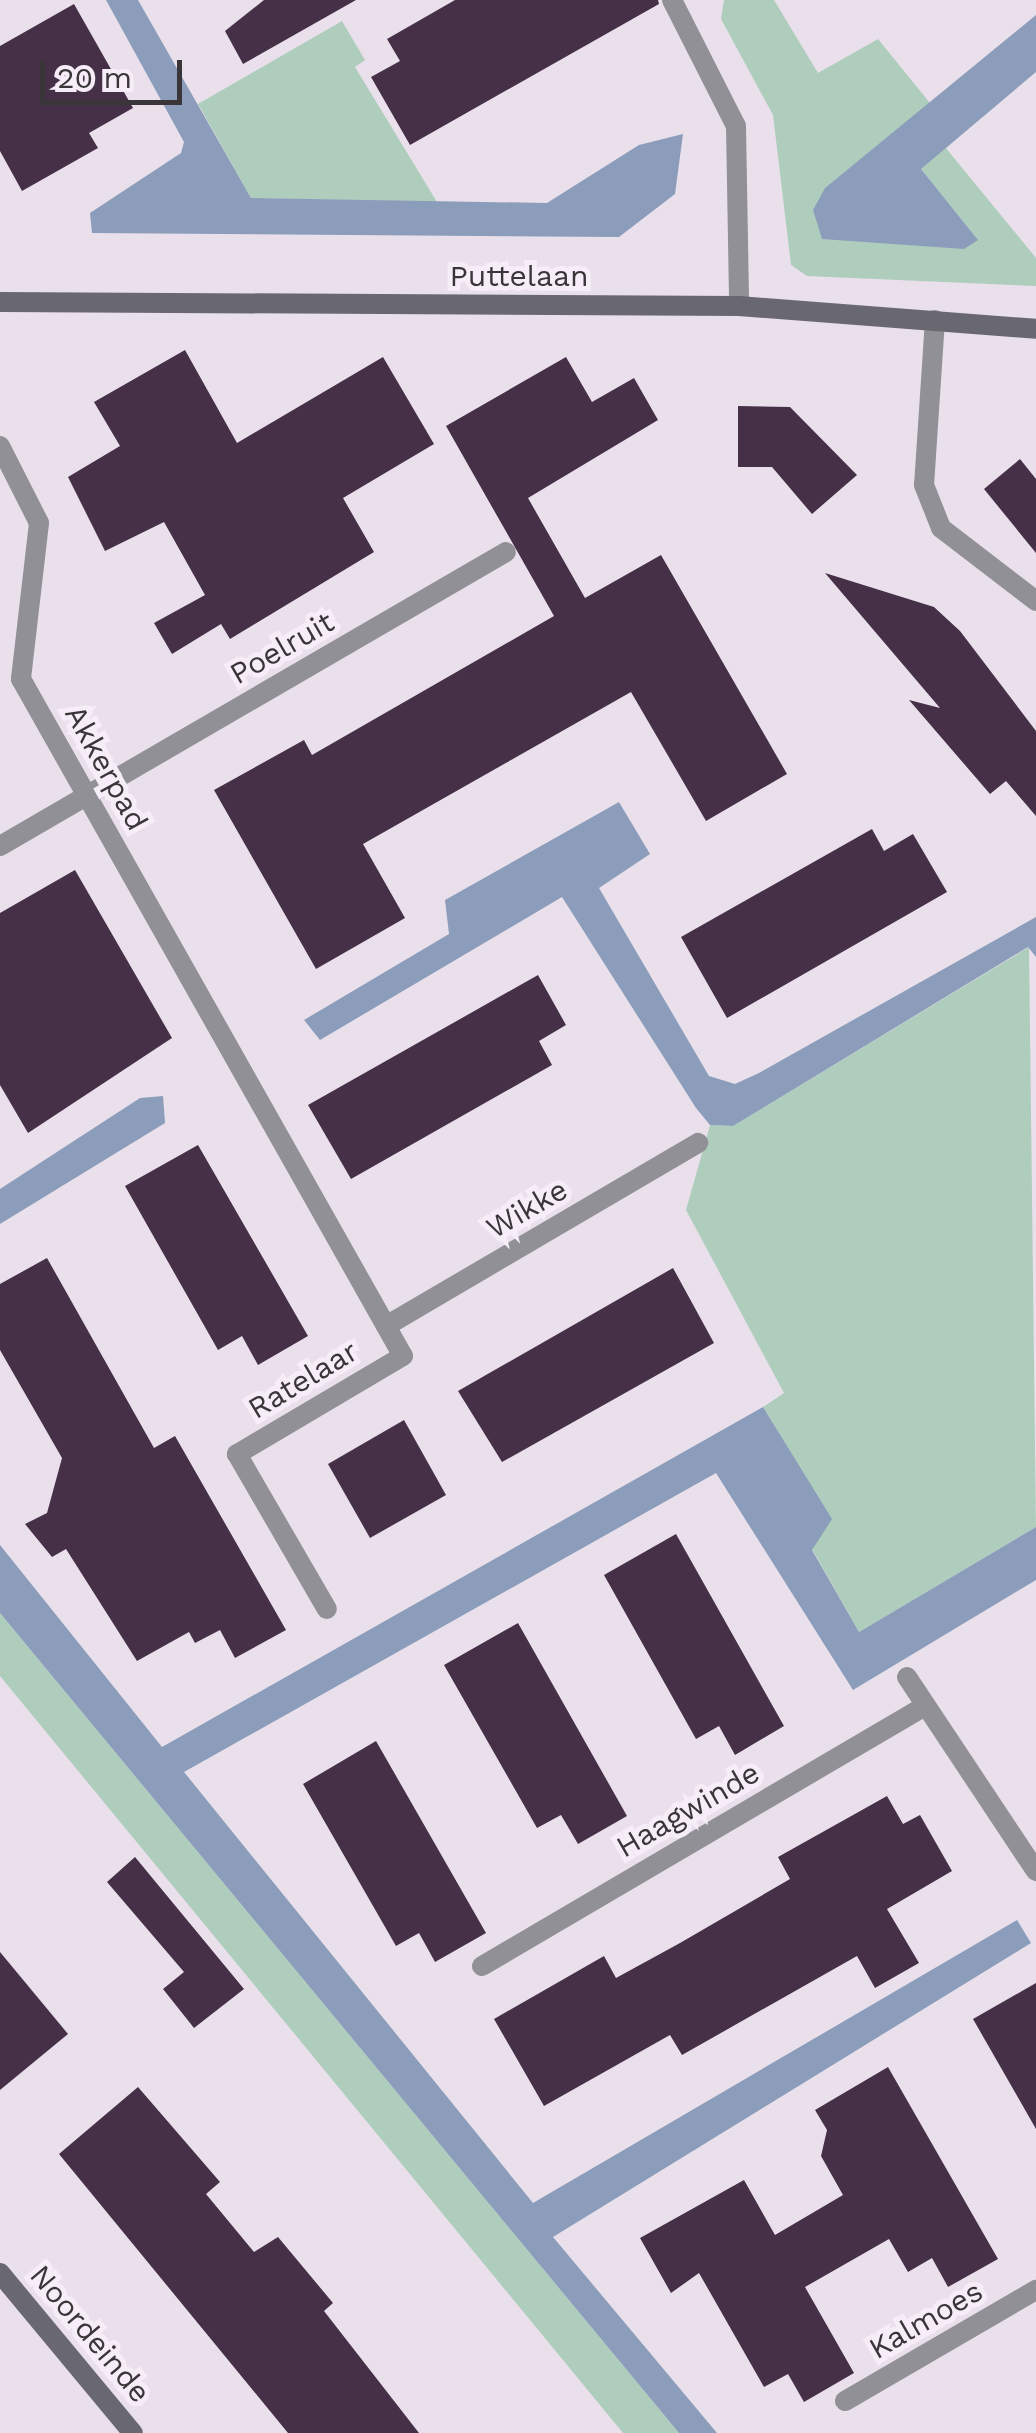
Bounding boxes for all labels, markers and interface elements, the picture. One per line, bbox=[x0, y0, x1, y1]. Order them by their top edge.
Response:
scale bar bbox=[45, 40, 188, 102]
text: 20 m bbox=[57, 60, 132, 95]
street label: Puttelaan bbox=[449, 258, 589, 294]
street label: Poelruit bbox=[224, 604, 340, 692]
street label: Akkerpad bbox=[57, 699, 155, 837]
street label: Wikke bbox=[480, 1172, 574, 1246]
street label: Ratelaar bbox=[242, 1333, 364, 1427]
street label: Haagwinde bbox=[610, 1755, 766, 1865]
street label: Noordeinde bbox=[22, 2258, 158, 2410]
street label: Kalmoes bbox=[863, 2273, 989, 2367]

